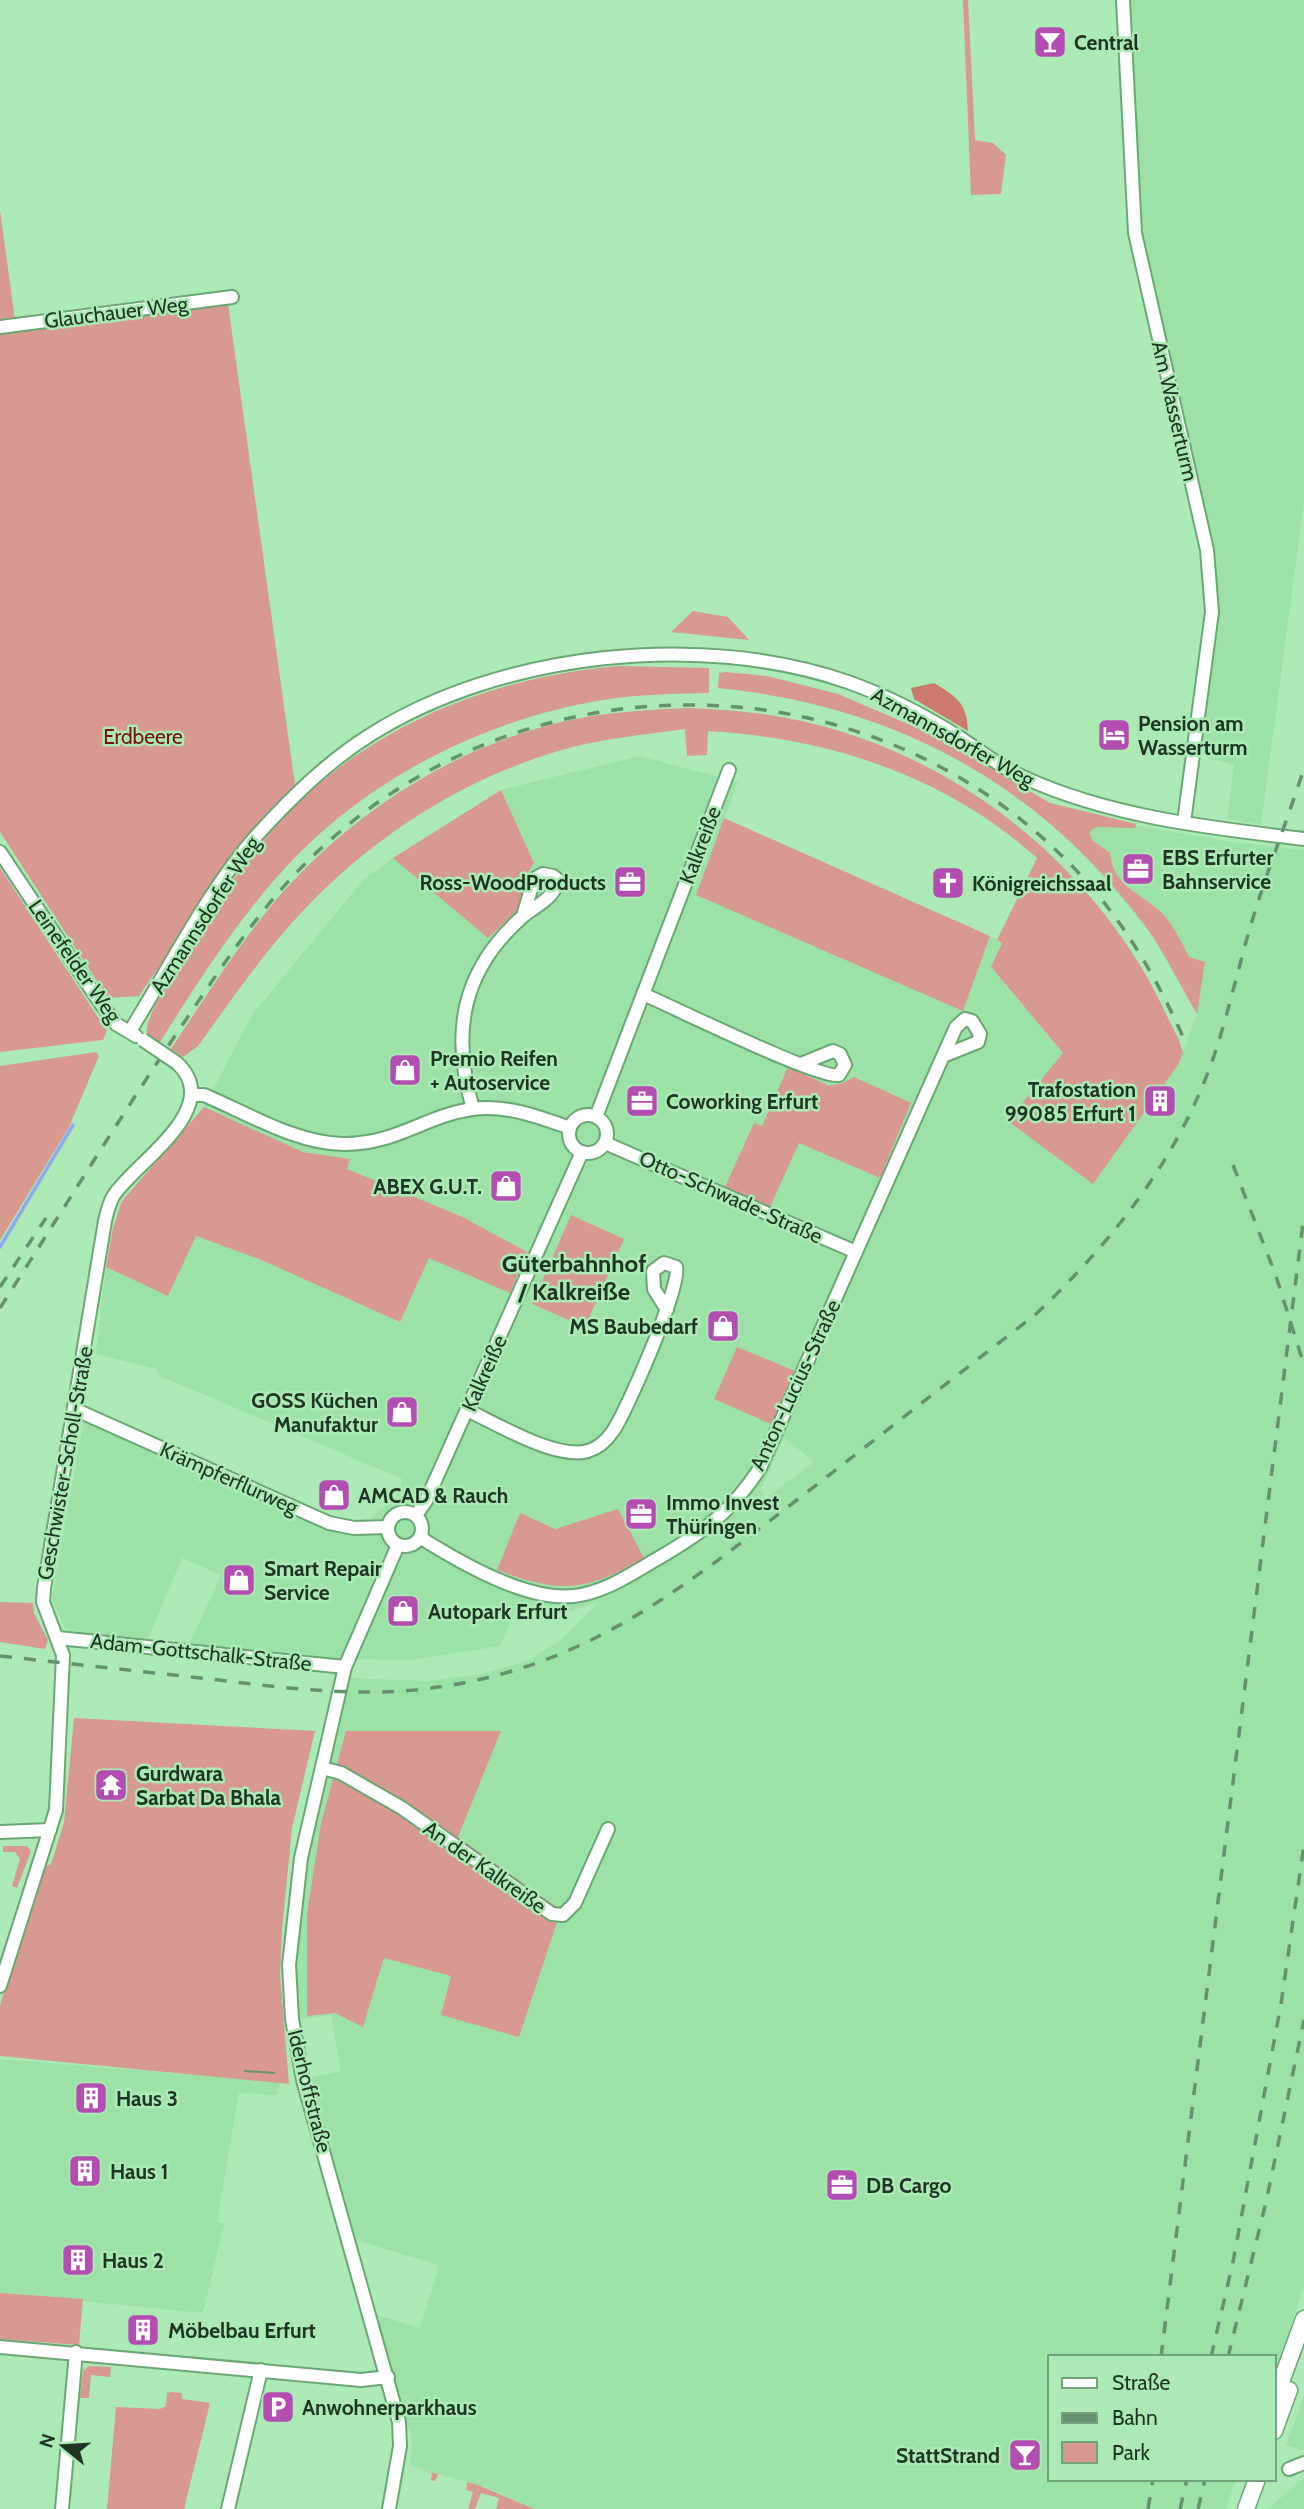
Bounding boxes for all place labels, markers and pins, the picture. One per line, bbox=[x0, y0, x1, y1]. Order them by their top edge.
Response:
bar icon: Central bbox=[1031, 23, 1069, 61]
place label: Central bbox=[1074, 30, 1139, 55]
place label: Pension am Wasserturm bbox=[1138, 711, 1247, 760]
hotel icon: Pension am Wasserturm bbox=[1095, 716, 1133, 754]
place label: EBS Erfurter Bahnservice bbox=[1162, 845, 1273, 894]
office icon: EBS Erfurter Bahnservice bbox=[1119, 850, 1157, 888]
office icon: Ross-WoodProducts bbox=[611, 863, 649, 901]
church icon: Königreichssaal bbox=[929, 864, 967, 902]
place label: Ross-WoodProducts bbox=[420, 870, 606, 895]
place label: Königreichssaal bbox=[972, 871, 1112, 896]
place label: Premio Reifen + Autoservice bbox=[430, 1046, 558, 1095]
shop icon: Premio Reifen + Autoservice bbox=[386, 1051, 424, 1089]
place label: Trafostation 99085 Erfurt 1 bbox=[1005, 1077, 1136, 1126]
office icon: Coworking Erfurt bbox=[623, 1082, 661, 1120]
building icon: Trafostation 99085 Erfurt 1 bbox=[1141, 1082, 1179, 1120]
place label: Coworking Erfurt bbox=[666, 1089, 818, 1114]
shop icon: ABEX G.U.T. bbox=[487, 1167, 525, 1205]
place label: ABEX G.U.T. bbox=[373, 1174, 482, 1199]
shop icon: MS Baubedarf bbox=[704, 1307, 742, 1345]
place label: MS Baubedarf bbox=[569, 1314, 698, 1339]
place label: GOSS Küchen Manufaktur bbox=[251, 1388, 378, 1437]
shop icon: GOSS Küchen Manufaktur bbox=[383, 1393, 421, 1431]
shop icon: AMCAD & Rauch bbox=[315, 1476, 353, 1514]
place label: AMCAD & Rauch bbox=[358, 1483, 508, 1508]
place label: Immo Invest Thüringen bbox=[666, 1490, 779, 1539]
office icon: Immo Invest Thüringen bbox=[622, 1495, 660, 1533]
place label: Smart Repair Service bbox=[264, 1556, 382, 1605]
shop icon: Smart Repair Service bbox=[220, 1561, 258, 1599]
shop icon: Autopark Erfurt bbox=[384, 1592, 422, 1630]
place label: Autopark Erfurt bbox=[428, 1599, 568, 1624]
place label: Gurdwara Sarbat Da Bhala bbox=[136, 1761, 281, 1810]
temple icon: Gurdwara Sarbat Da Bhala bbox=[92, 1766, 130, 1804]
building icon: Haus 3 bbox=[72, 2079, 110, 2117]
place label: Haus 3 bbox=[116, 2086, 178, 2111]
building icon: Haus 1 bbox=[66, 2152, 104, 2190]
place label: Haus 1 bbox=[110, 2159, 168, 2184]
office icon: DB Cargo bbox=[823, 2166, 861, 2204]
place label: DB Cargo bbox=[866, 2173, 952, 2198]
building icon: Haus 2 bbox=[59, 2241, 97, 2279]
place label: Haus 2 bbox=[102, 2248, 164, 2273]
building icon: Möbelbau Erfurt bbox=[124, 2311, 162, 2349]
place label: Möbelbau Erfurt bbox=[168, 2318, 316, 2343]
parking icon: Anwohnerparkhaus bbox=[259, 2388, 297, 2426]
place label: Anwohnerparkhaus bbox=[302, 2395, 477, 2420]
bar icon: StattStrand bbox=[1006, 2436, 1044, 2474]
place label: StattStrand bbox=[896, 2443, 1000, 2468]

